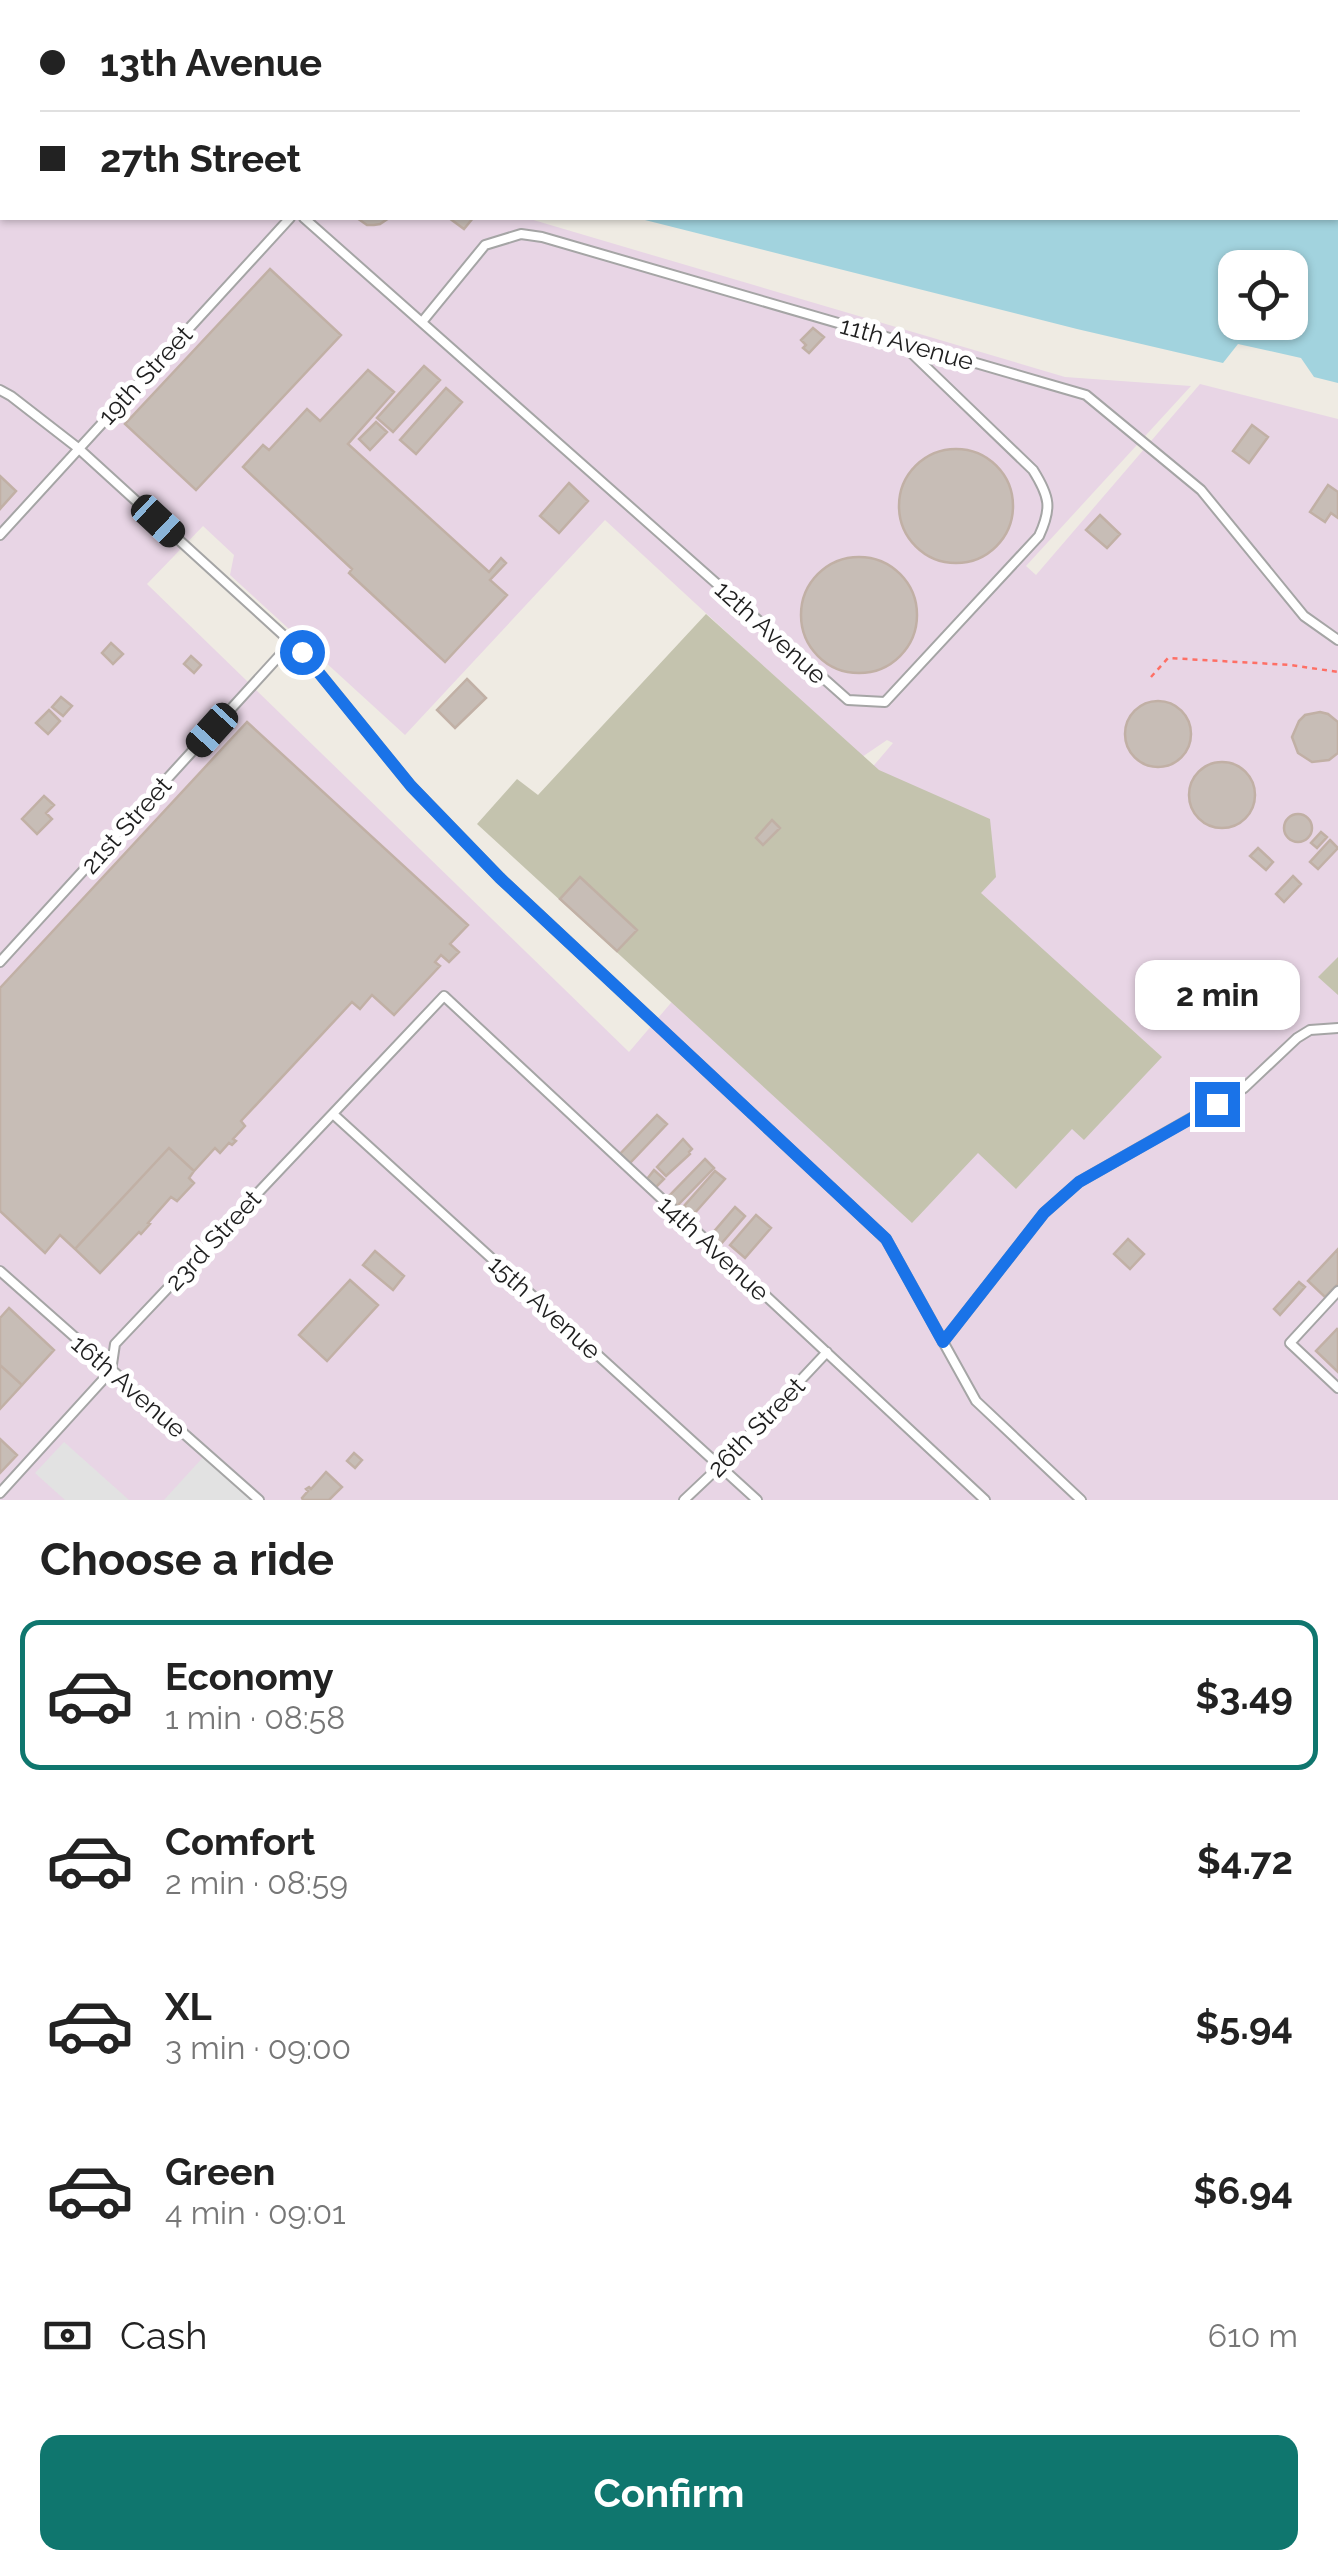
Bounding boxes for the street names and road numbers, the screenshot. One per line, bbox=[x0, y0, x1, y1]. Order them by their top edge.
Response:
street label: 11th Avenue bbox=[837, 310, 977, 376]
street label: 19th Street bbox=[92, 319, 199, 431]
street label: 12th Avenue bbox=[709, 574, 833, 690]
street label: 21st Street bbox=[75, 770, 178, 880]
street label: 23rd Street bbox=[159, 1183, 267, 1296]
street label: 14th Avenue bbox=[652, 1189, 776, 1307]
street label: 15th Avenue bbox=[483, 1249, 607, 1365]
street label: 16th Avenue bbox=[66, 1328, 192, 1444]
street label: 26th Street bbox=[701, 1371, 811, 1483]

